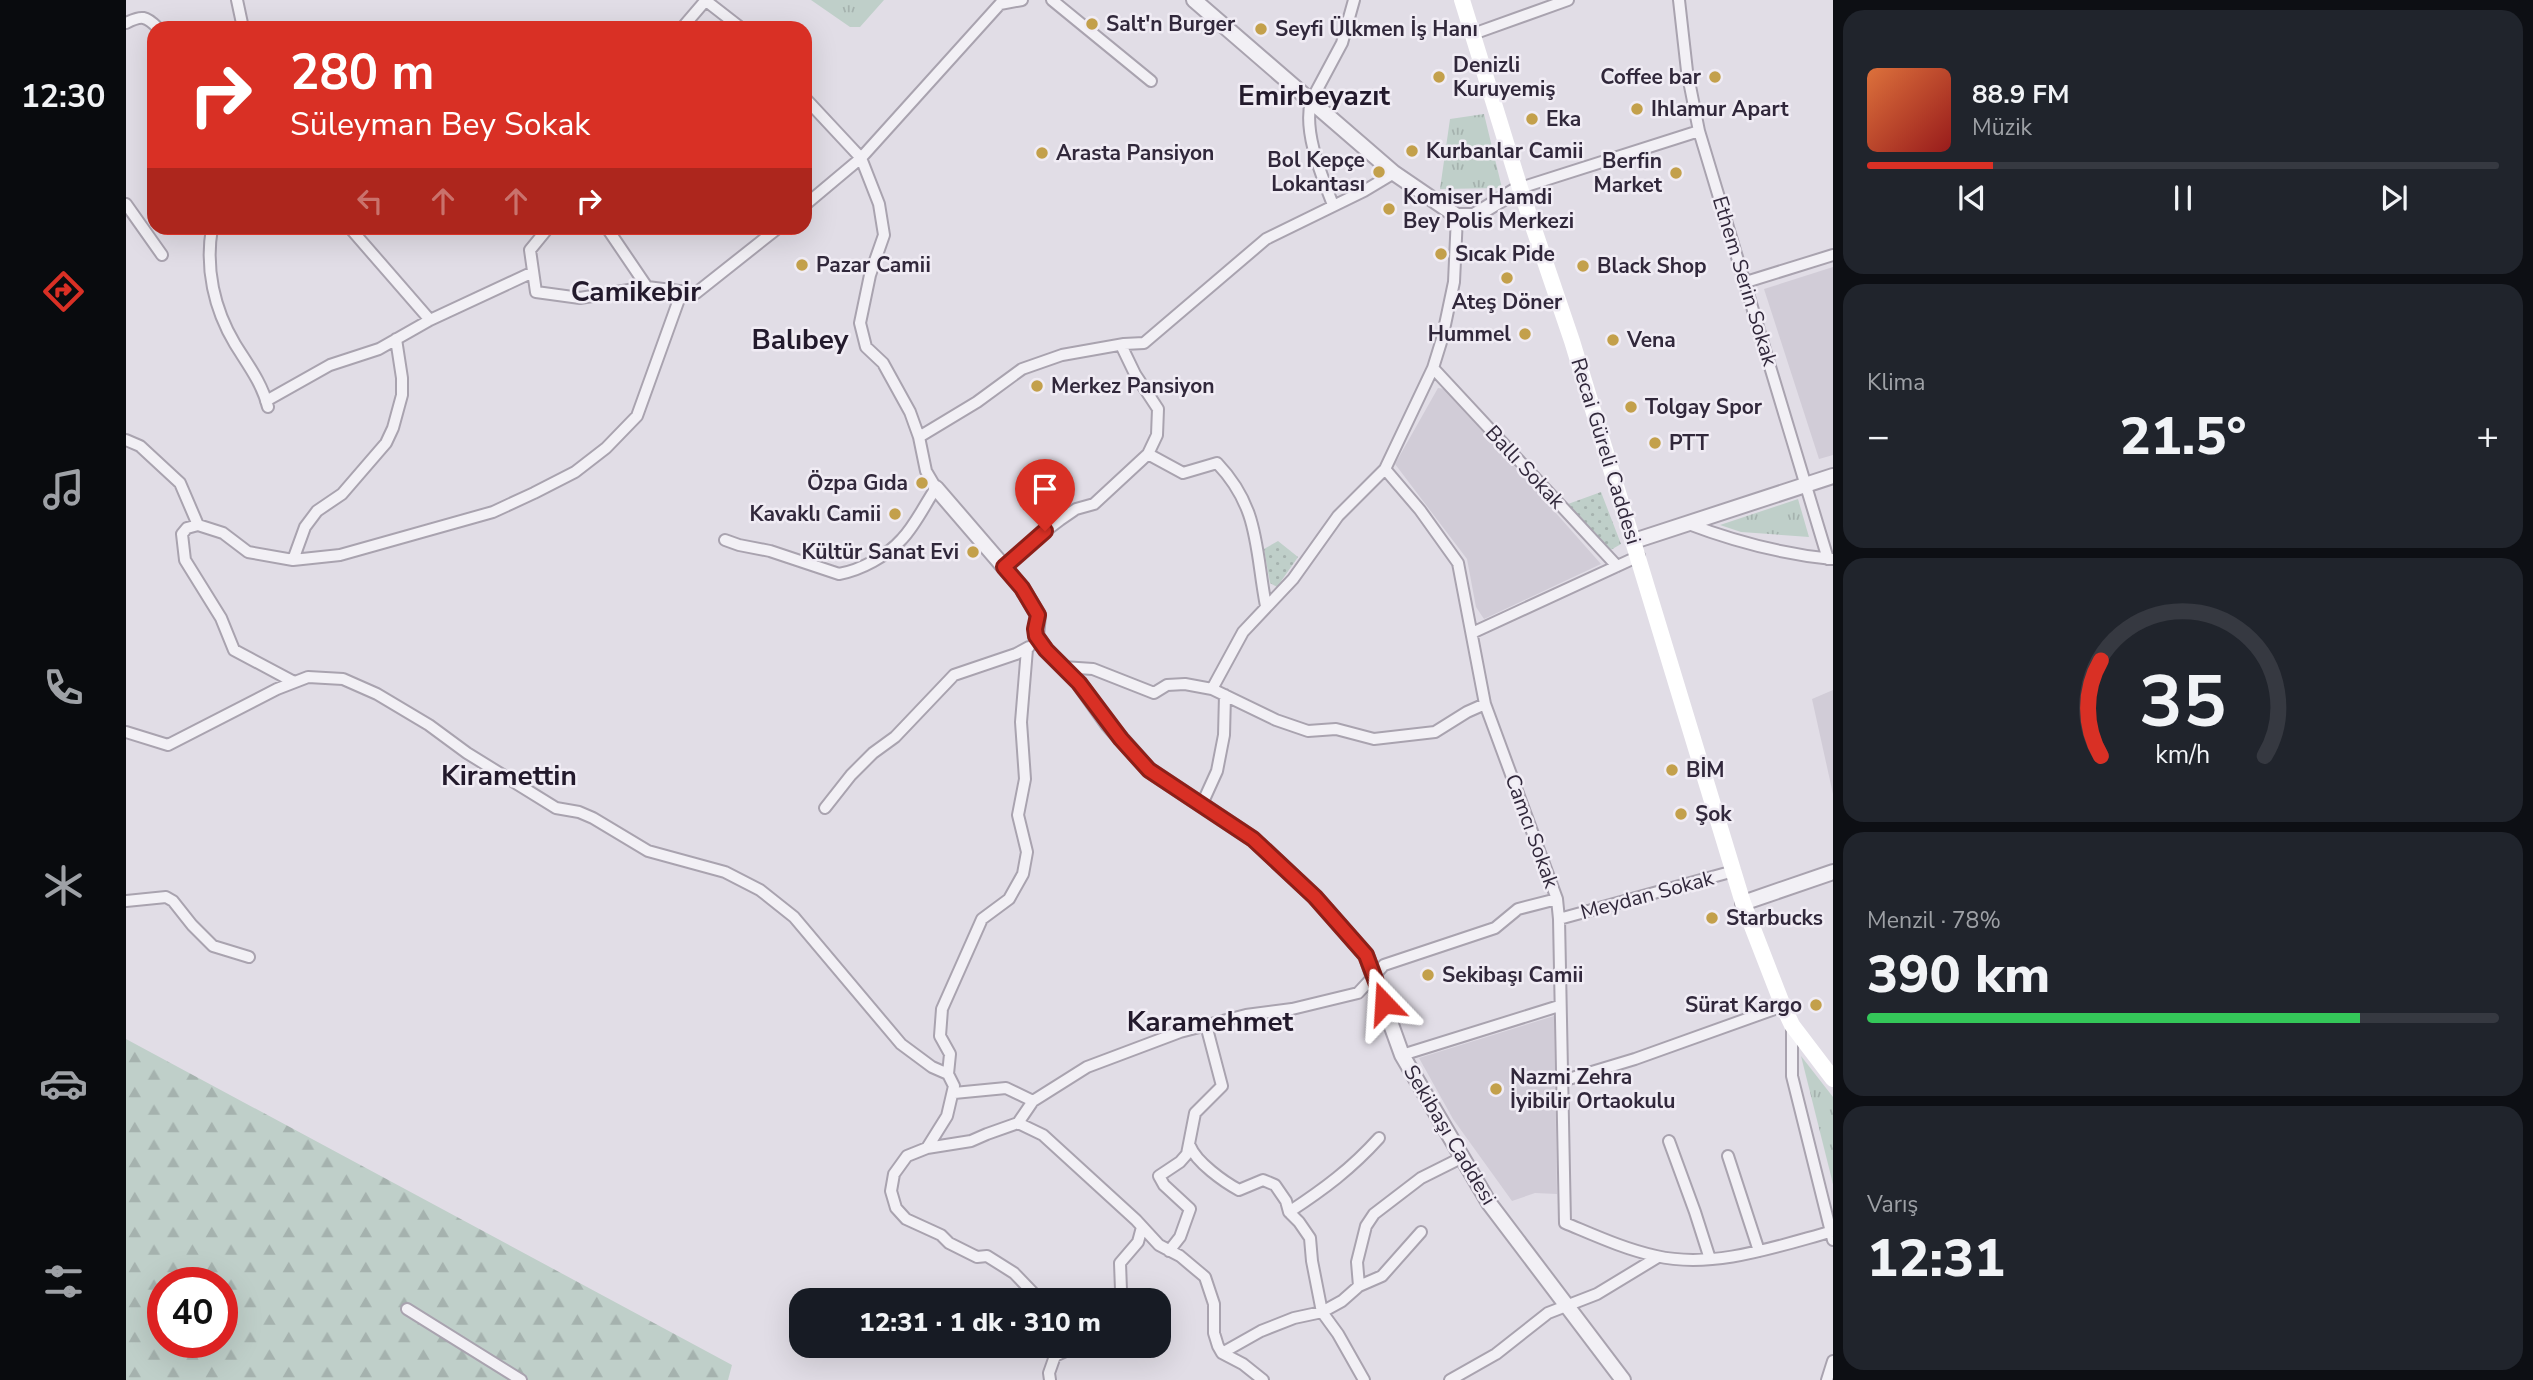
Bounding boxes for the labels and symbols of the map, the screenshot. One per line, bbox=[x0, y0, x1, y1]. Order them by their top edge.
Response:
place label: Salt'n Burger bbox=[1106, 10, 1236, 38]
place label: Seyfi Ülkmen İş Hanı bbox=[1275, 15, 1478, 43]
marker: Salt'n Burger bbox=[1084, 16, 1100, 32]
marker: Seyfi Ülkmen İş Hanı bbox=[1253, 21, 1269, 37]
place label: Denizli Kuruyemiş bbox=[1453, 51, 1556, 103]
place label: Coffee bar bbox=[1600, 63, 1702, 91]
marker: Denizli Kuruyemiş bbox=[1431, 69, 1447, 85]
marker: Coffee bar bbox=[1707, 69, 1723, 85]
district label: Emirbeyazıt bbox=[1238, 77, 1390, 115]
place label: Ihlamur Apart bbox=[1651, 95, 1789, 123]
marker: Ihlamur Apart bbox=[1629, 101, 1645, 117]
place label: Eka bbox=[1546, 105, 1581, 133]
marker: Eka bbox=[1524, 111, 1540, 127]
place label: Kurbanlar Camii bbox=[1426, 137, 1583, 165]
place label: Arasta Pansiyon bbox=[1056, 139, 1214, 167]
marker: Kurbanlar Camii bbox=[1404, 143, 1420, 159]
marker: Arasta Pansiyon bbox=[1034, 145, 1050, 161]
place label: Bol Kepçe Lokantası bbox=[1267, 146, 1365, 198]
place label: Berfin Market bbox=[1594, 147, 1663, 199]
marker: Bol Kepçe Lokantası bbox=[1371, 164, 1387, 180]
marker: Berfin Market bbox=[1668, 165, 1684, 181]
place label: Komiser Hamdi Bey Polis Merkezi bbox=[1403, 183, 1574, 235]
street label: Ethem Serin Sokak bbox=[1706, 193, 1784, 370]
marker: Komiser Hamdi Bey Polis Merkezi bbox=[1381, 201, 1397, 217]
place label: Sıcak Pide bbox=[1455, 240, 1555, 268]
marker: Sıcak Pide bbox=[1433, 246, 1449, 262]
place label: Pazar Camii bbox=[816, 251, 931, 279]
place label: Black Shop bbox=[1597, 252, 1707, 280]
marker: Pazar Camii bbox=[794, 257, 810, 273]
marker: Black Shop bbox=[1575, 258, 1591, 274]
marker: Ateş Döner bbox=[1499, 270, 1515, 286]
district label: Camikebir bbox=[571, 273, 701, 311]
place label: Ateş Döner bbox=[1452, 288, 1563, 316]
place label: Hummel bbox=[1428, 320, 1511, 348]
district label: Balıbey bbox=[751, 321, 849, 359]
marker: Hummel bbox=[1517, 326, 1533, 342]
place label: Vena bbox=[1626, 326, 1676, 354]
marker: Vena bbox=[1605, 332, 1621, 348]
street label: Recai Güreli Caddesi bbox=[1564, 354, 1648, 548]
place label: Merkez Pansiyon bbox=[1051, 372, 1215, 400]
marker: Merkez Pansiyon bbox=[1029, 378, 1045, 394]
place label: Tolgay Spor bbox=[1645, 393, 1763, 421]
marker: Tolgay Spor bbox=[1623, 399, 1639, 415]
street label: Ballı Sokak bbox=[1479, 419, 1571, 515]
place label: PTT bbox=[1669, 429, 1709, 457]
marker: PTT bbox=[1647, 435, 1663, 451]
pin bbox=[1015, 459, 1075, 531]
place label: Özpa Gıda bbox=[807, 469, 908, 497]
marker: Özpa Gıda bbox=[914, 475, 930, 491]
place label: Kavaklı Camii bbox=[750, 500, 881, 528]
marker: Kavaklı Camii bbox=[887, 506, 903, 522]
place label: Kültür Sanat Evi bbox=[802, 538, 959, 566]
marker: Kültür Sanat Evi bbox=[965, 544, 981, 560]
place label: BİM bbox=[1686, 756, 1725, 784]
district label: Kiramettin bbox=[441, 757, 577, 795]
marker: BİM bbox=[1664, 762, 1680, 778]
street label: Camcı Sokak bbox=[1498, 770, 1566, 892]
place label: Şok bbox=[1695, 800, 1732, 828]
marker: Şok bbox=[1673, 806, 1689, 822]
street label: Meydan Sokak bbox=[1577, 864, 1717, 926]
place label: Starbucks bbox=[1726, 904, 1823, 932]
marker: Starbucks bbox=[1704, 910, 1720, 926]
place label: Sekibaşı Camii bbox=[1442, 961, 1583, 989]
position arrow bbox=[1347, 966, 1421, 1040]
marker: Sekibaşı Camii bbox=[1420, 967, 1436, 983]
place label: Sürat Kargo bbox=[1685, 991, 1802, 1019]
marker: Sürat Kargo bbox=[1808, 997, 1824, 1013]
district label: Karamehmet bbox=[1127, 1003, 1294, 1041]
street label: Sekibaşı Caddesi bbox=[1397, 1060, 1503, 1210]
place label: Nazmi Zehra İyibilir Ortaokulu bbox=[1510, 1063, 1675, 1115]
marker: Nazmi Zehra İyibilir Ortaokulu bbox=[1488, 1081, 1504, 1097]
speed limit sign: 40 bbox=[147, 1267, 238, 1358]

